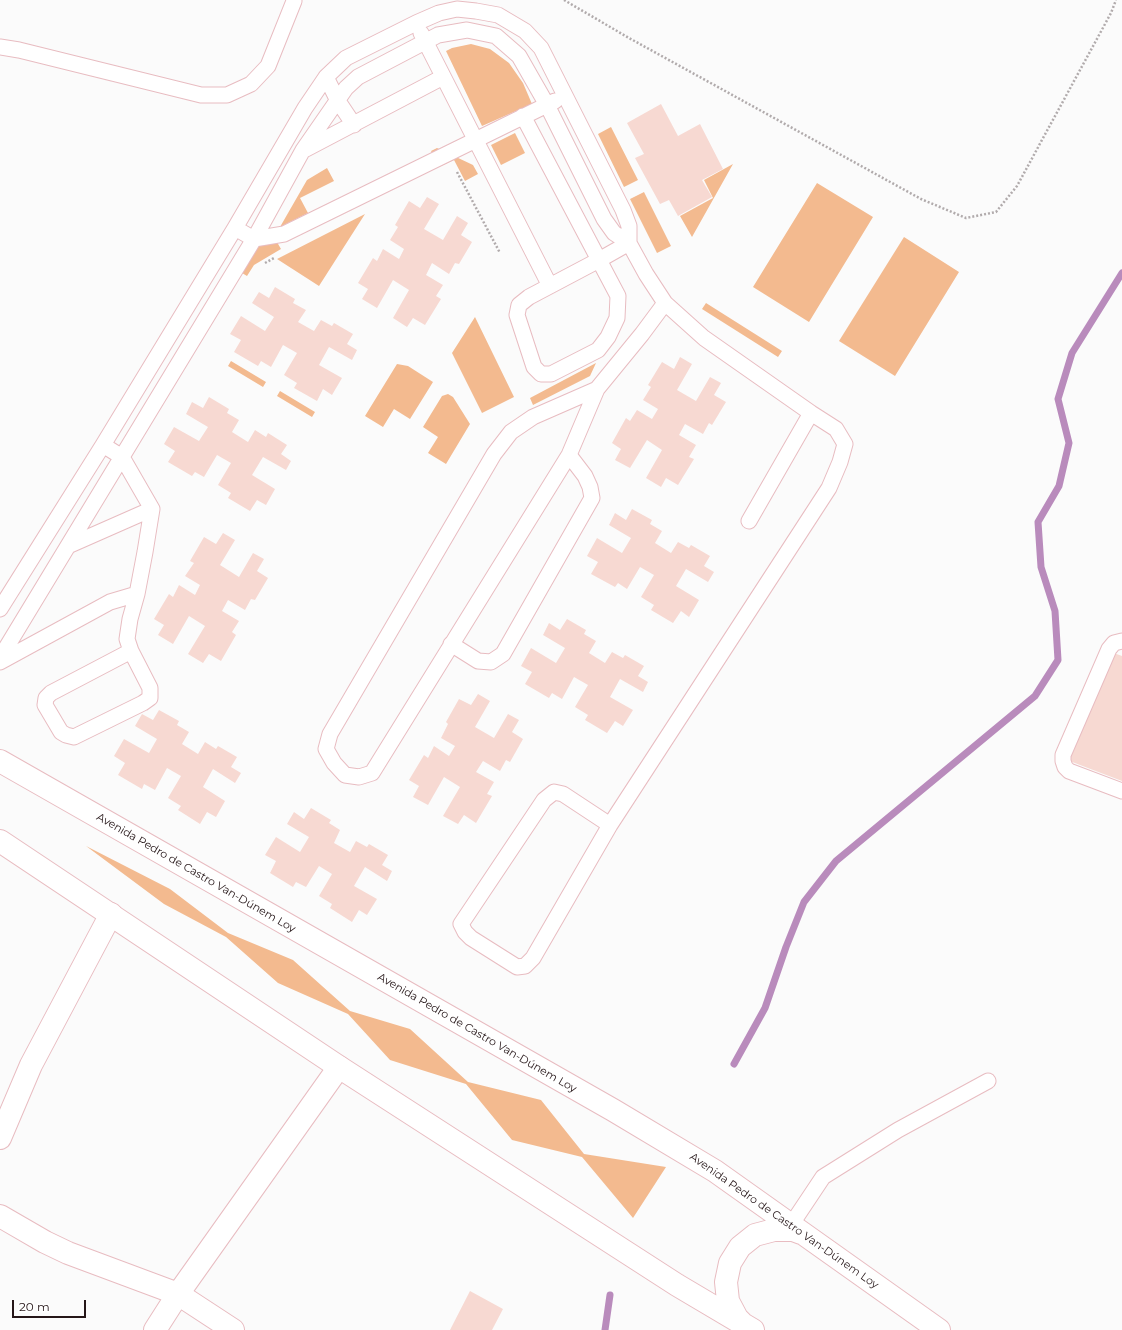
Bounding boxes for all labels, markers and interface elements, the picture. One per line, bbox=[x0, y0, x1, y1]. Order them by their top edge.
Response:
street label: Avenida Pedro de Castro Van-Dúnem Loy bbox=[94, 810, 298, 936]
street label: Avenida Pedro de Castro Van-Dúnem Loy bbox=[375, 970, 579, 1096]
street label: Avenida Pedro de Castro Van-Dúnem Loy bbox=[687, 1150, 881, 1292]
scale bar bbox=[14, 1292, 88, 1318]
text: 20 m bbox=[19, 1299, 50, 1314]

